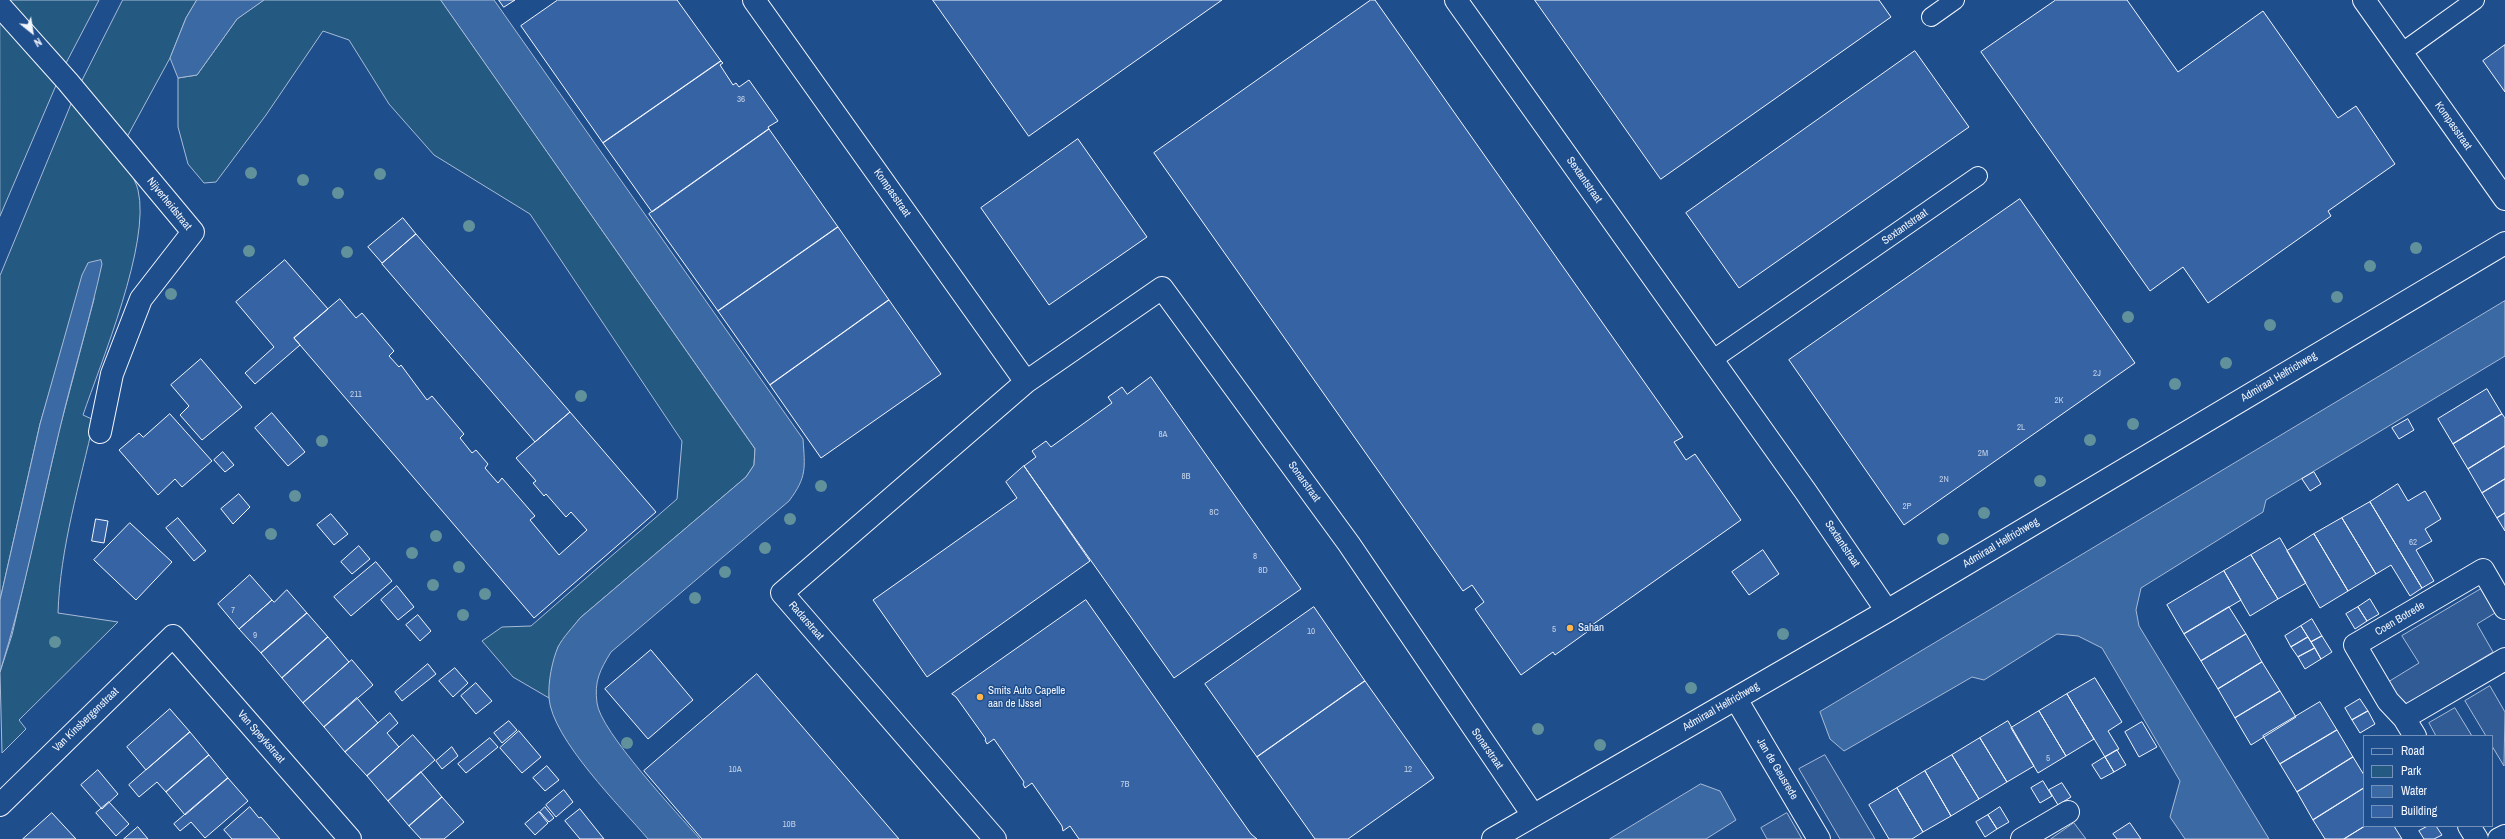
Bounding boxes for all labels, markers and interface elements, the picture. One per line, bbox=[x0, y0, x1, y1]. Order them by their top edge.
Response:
north arrow bbox=[12, 12, 52, 52]
text: N bbox=[32, 35, 44, 50]
house number: 36 bbox=[737, 95, 745, 105]
street label: Kompasstraat bbox=[2432, 99, 2474, 153]
street label: Sextantstraat bbox=[1563, 154, 1605, 206]
street label: Kompasstraat bbox=[871, 166, 913, 220]
street label: Nijverheidstraat bbox=[144, 175, 194, 233]
street label: Sextantstraat bbox=[1879, 206, 1931, 248]
street label: Admiraal Helfrichweg bbox=[2239, 349, 2319, 405]
house number: 2J bbox=[2093, 369, 2101, 379]
house number: 211 bbox=[350, 390, 362, 400]
house number: 2K bbox=[2054, 396, 2064, 406]
house number: 2L bbox=[2017, 423, 2025, 433]
house number: 8A bbox=[1158, 430, 1168, 440]
house number: 2M bbox=[1978, 449, 1988, 459]
street label: Sonarstraat bbox=[1285, 459, 1323, 505]
house number: 8B bbox=[1181, 472, 1191, 482]
house number: 2N bbox=[1939, 475, 1949, 485]
house number: 2P bbox=[1902, 502, 1912, 512]
house number: 8C bbox=[1209, 508, 1219, 518]
street label: Admiraal Helfrichweg bbox=[1961, 515, 2041, 571]
street label: Sextantstraat bbox=[1822, 518, 1862, 570]
house number: 62 bbox=[2409, 538, 2417, 548]
house number: 8 bbox=[1253, 552, 1257, 562]
house number: 8D bbox=[1258, 566, 1268, 576]
street label: Radarstraat bbox=[786, 599, 826, 643]
street label: Coen Botrede bbox=[2373, 599, 2427, 639]
house number: 7 bbox=[231, 606, 235, 616]
place label: Sahan bbox=[1578, 621, 1604, 635]
marker: Sahan bbox=[1565, 623, 1575, 633]
house number: 5 bbox=[1552, 625, 1556, 635]
house number: 10 bbox=[1307, 627, 1315, 637]
house number: 9 bbox=[253, 631, 257, 641]
street label: Admiraal Helfrichweg bbox=[1680, 680, 1762, 734]
place label: Smits Auto Capelle aan de IJssel bbox=[988, 684, 1065, 710]
street label: Van Kinsbergenstraat bbox=[50, 685, 122, 755]
marker: Smits Auto Capelle aan de IJssel bbox=[975, 692, 985, 702]
street label: Van Speykstraat bbox=[235, 708, 287, 766]
street label: Sonarstraat bbox=[1468, 726, 1506, 772]
legend bbox=[2363, 735, 2493, 827]
street label: Jan de Geusrede bbox=[1754, 736, 1800, 802]
text: Road bbox=[2401, 743, 2425, 759]
house number: 5 bbox=[2046, 754, 2050, 764]
text: Park bbox=[2401, 763, 2421, 779]
house number: 10A bbox=[728, 765, 742, 775]
house number: 12 bbox=[1404, 765, 1412, 775]
house number: 7B bbox=[1120, 780, 1130, 790]
text: Water bbox=[2401, 783, 2427, 799]
text: Building bbox=[2401, 803, 2437, 819]
house number: 10B bbox=[782, 820, 796, 830]

